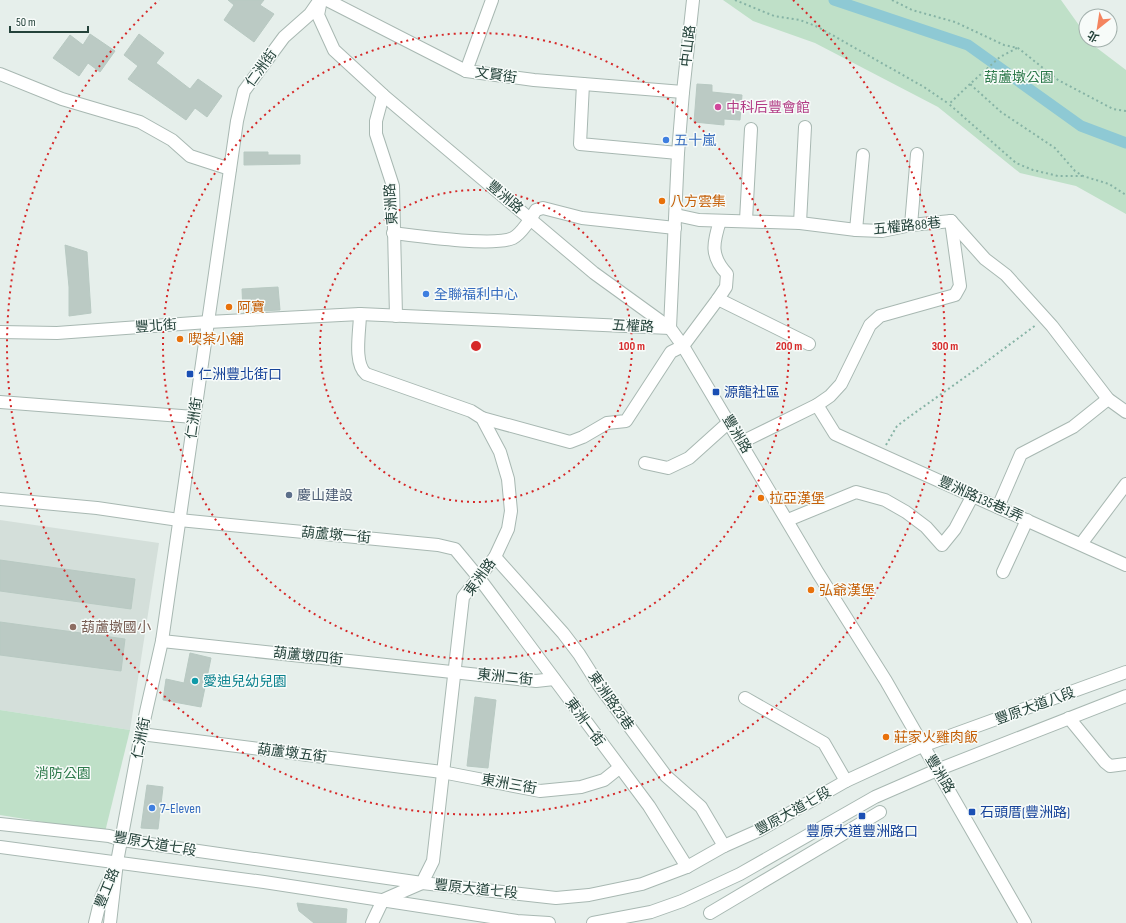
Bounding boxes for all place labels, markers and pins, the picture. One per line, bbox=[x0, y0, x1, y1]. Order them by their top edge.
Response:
place label: 中科后豐會館 bbox=[726, 99, 810, 116]
marker: 中科后豐會館 bbox=[713, 102, 723, 112]
place label: 五十嵐 bbox=[674, 132, 717, 149]
marker: 五十嵐 bbox=[661, 135, 671, 145]
place label: 八方雲集 bbox=[670, 193, 726, 210]
marker: 八方雲集 bbox=[657, 196, 667, 206]
place label: 全聯福利中心 bbox=[434, 286, 518, 303]
marker: 全聯福利中心 bbox=[421, 289, 431, 299]
place label: 阿寶 bbox=[237, 299, 265, 316]
marker: 阿寶 bbox=[224, 302, 234, 312]
place label: 喫茶小舖 bbox=[188, 331, 244, 348]
marker: 喫茶小舖 bbox=[175, 334, 185, 344]
centre of rings bbox=[469, 339, 483, 353]
place label: 仁洲豐北街口 bbox=[198, 366, 282, 383]
marker: 仁洲豐北街口 bbox=[185, 369, 195, 379]
place label: 源龍社區 bbox=[724, 384, 780, 401]
marker: 源龍社區 bbox=[711, 387, 721, 397]
place label: 慶山建設 bbox=[297, 487, 353, 504]
marker: 慶山建設 bbox=[284, 490, 294, 500]
place label: 拉亞漢堡 bbox=[769, 490, 825, 507]
marker: 拉亞漢堡 bbox=[756, 493, 766, 503]
place label: 弘爺漢堡 bbox=[819, 582, 875, 599]
marker: 弘爺漢堡 bbox=[806, 585, 816, 595]
place label: 葫蘆墩國小 bbox=[81, 619, 151, 636]
marker: 葫蘆墩國小 bbox=[68, 622, 78, 632]
place label: 愛迪兒幼兒園 bbox=[203, 673, 287, 690]
marker: 愛迪兒幼兒園 bbox=[190, 676, 200, 686]
place label: 莊家火雞肉飯 bbox=[894, 729, 978, 746]
marker: 莊家火雞肉飯 bbox=[881, 732, 891, 742]
place label: 7-Eleven bbox=[160, 800, 201, 817]
marker: 7-Eleven bbox=[147, 803, 157, 813]
place label: 石頭厝(豐洲路) bbox=[980, 804, 1070, 821]
marker: 石頭厝(豐洲路) bbox=[967, 807, 977, 817]
marker: 豐原大道豐洲路口 bbox=[857, 811, 867, 821]
place label: 豐原大道豐洲路口 bbox=[806, 823, 918, 840]

